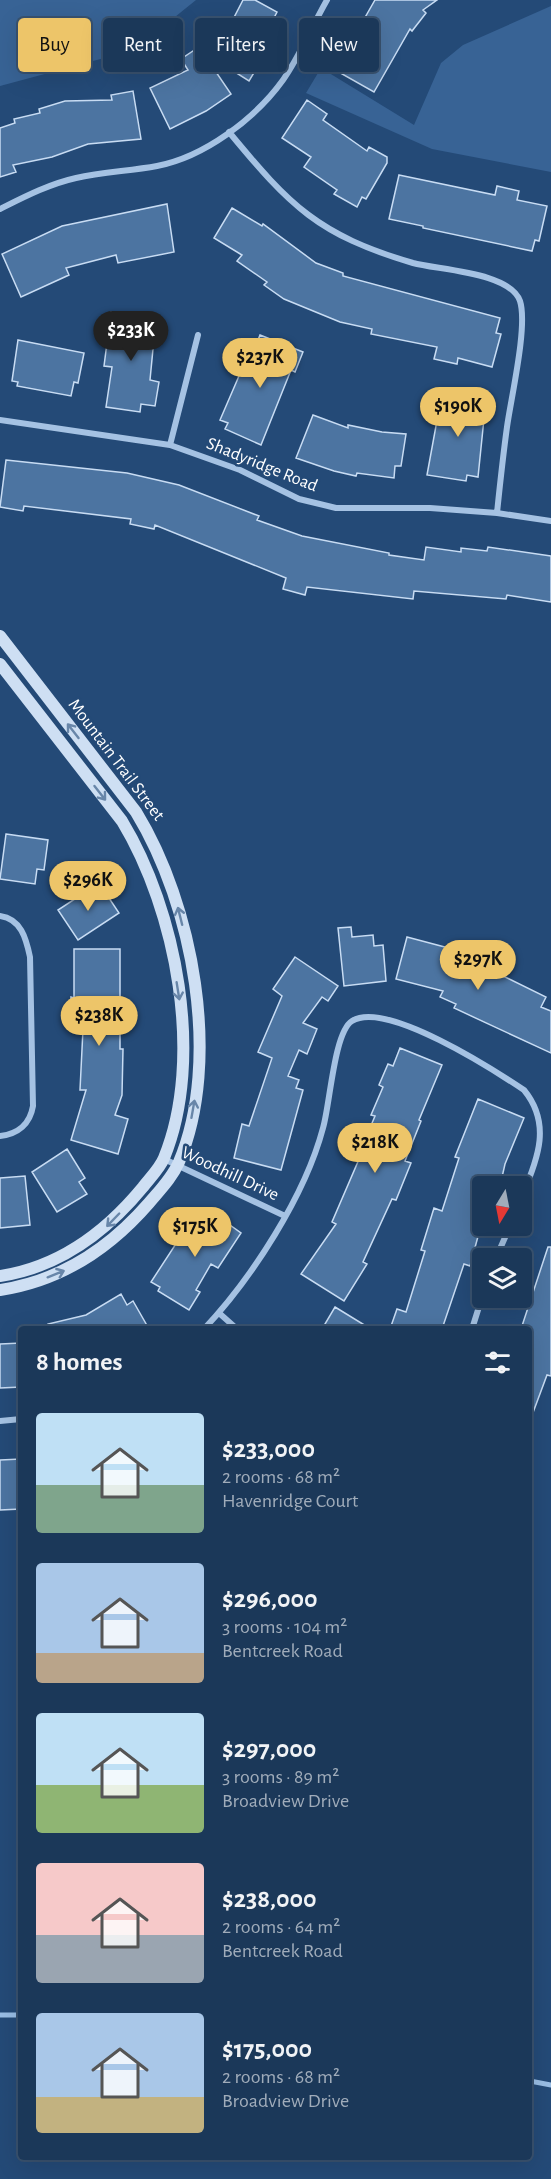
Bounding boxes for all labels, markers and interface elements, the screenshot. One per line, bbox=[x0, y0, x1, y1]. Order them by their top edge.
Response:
chip: Buy bbox=[18, 18, 91, 72]
chip: Rent bbox=[103, 18, 183, 72]
chip: Filters bbox=[195, 18, 287, 72]
chip: New bbox=[299, 18, 379, 72]
pin: $233K bbox=[89, 311, 173, 362]
text: $233K bbox=[107, 320, 155, 340]
pin: $237K bbox=[218, 338, 302, 389]
text: $237K bbox=[236, 347, 284, 367]
pin: $190K bbox=[416, 387, 500, 438]
text: $190K bbox=[434, 396, 482, 416]
street label: Shadyridge Road bbox=[204, 434, 320, 496]
street label: Mountain Trail Street bbox=[64, 696, 168, 824]
one-way arrow bbox=[67, 723, 80, 739]
one-way arrow bbox=[94, 785, 107, 801]
pin: $296K bbox=[46, 861, 130, 912]
text: $296K bbox=[63, 870, 113, 890]
one-way arrow bbox=[173, 907, 185, 926]
pin: $297K bbox=[436, 940, 520, 991]
text: $297K bbox=[454, 949, 502, 969]
one-way arrow bbox=[173, 981, 184, 1000]
pin: $238K bbox=[57, 996, 141, 1047]
text: $238K bbox=[75, 1005, 123, 1025]
one-way arrow bbox=[188, 1100, 199, 1120]
pin: $218K bbox=[333, 1123, 417, 1174]
text: $218K bbox=[351, 1132, 399, 1152]
street label: Woodhill Drive bbox=[178, 1144, 282, 1204]
north arrow bbox=[472, 1176, 532, 1236]
map controls bbox=[472, 1176, 532, 1308]
pin: $175K bbox=[153, 1207, 237, 1258]
one-way arrow bbox=[106, 1213, 121, 1228]
text: $175K bbox=[172, 1216, 218, 1236]
button: layers bbox=[472, 1248, 532, 1308]
one-way arrow bbox=[46, 1267, 65, 1278]
icon: filters bbox=[481, 1346, 514, 1379]
text: 8 homes bbox=[36, 1349, 123, 1375]
text: $233,000 bbox=[222, 1436, 315, 1462]
icon: home bbox=[84, 1437, 156, 1509]
text: 2 rooms · 68 m² bbox=[222, 1467, 340, 1487]
text: Havenridge Court bbox=[222, 1491, 358, 1511]
text: $296,000 bbox=[222, 1586, 318, 1612]
icon: home bbox=[84, 1587, 156, 1659]
text: 3 rooms · 104 m² bbox=[222, 1617, 347, 1637]
text: Bentcreek Road bbox=[222, 1641, 343, 1661]
text: $297,000 bbox=[222, 1736, 316, 1762]
icon: home bbox=[84, 1737, 156, 1809]
text: 3 rooms · 89 m² bbox=[222, 1767, 339, 1787]
text: Broadview Drive bbox=[222, 1791, 349, 1811]
text: $238,000 bbox=[222, 1886, 317, 1912]
icon: home bbox=[84, 1887, 156, 1959]
text: 2 rooms · 64 m² bbox=[222, 1917, 340, 1937]
text: Bentcreek Road bbox=[222, 1941, 343, 1961]
text: $175,000 bbox=[222, 2036, 312, 2062]
icon: home bbox=[84, 2037, 156, 2109]
text: 2 rooms · 68 m² bbox=[222, 2067, 340, 2087]
text: Broadview Drive bbox=[222, 2091, 349, 2111]

